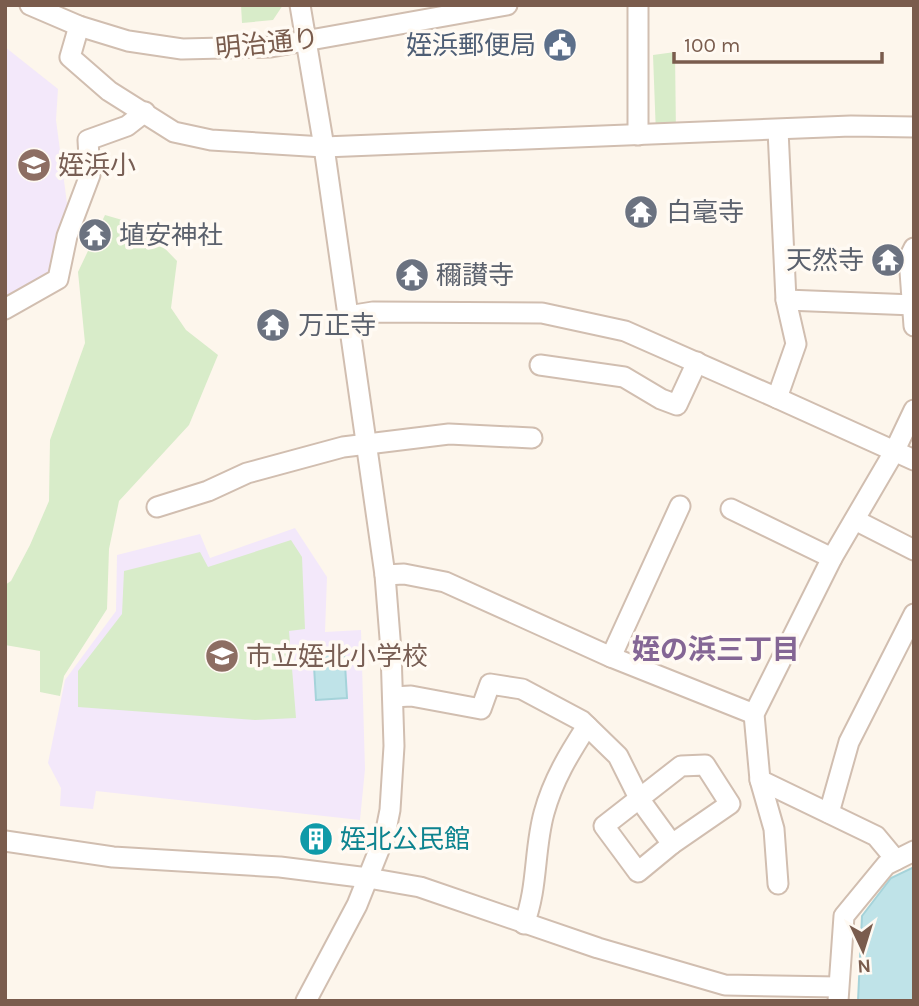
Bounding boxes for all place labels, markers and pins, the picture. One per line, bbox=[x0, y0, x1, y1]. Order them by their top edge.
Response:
public building icon: 姪浜郵便局 bbox=[541, 26, 579, 64]
place label: 姪浜郵便局 bbox=[406, 30, 536, 61]
school or university icon: 姪浜小 bbox=[15, 146, 53, 184]
place label: 姪浜小 bbox=[58, 150, 136, 181]
temple icon: 白毫寺 bbox=[622, 193, 660, 231]
place label: 白毫寺 bbox=[666, 197, 744, 228]
temple icon: 埴安神社 bbox=[76, 216, 114, 254]
place label: 埴安神社 bbox=[119, 220, 223, 251]
temple icon: 天然寺 bbox=[869, 241, 907, 279]
place label: 天然寺 bbox=[786, 245, 864, 276]
temple icon: 穪讃寺 bbox=[393, 256, 431, 294]
place label: 穪讃寺 bbox=[436, 260, 514, 291]
temple icon: 万正寺 bbox=[254, 306, 292, 344]
place label: 万正寺 bbox=[298, 310, 376, 341]
school or university icon: 市立姪北小学校 bbox=[203, 637, 241, 675]
place label: 市立姪北小学校 bbox=[246, 641, 428, 672]
building icon: 姪北公民館 bbox=[297, 820, 335, 858]
place label: 姪北公民館 bbox=[340, 824, 470, 855]

